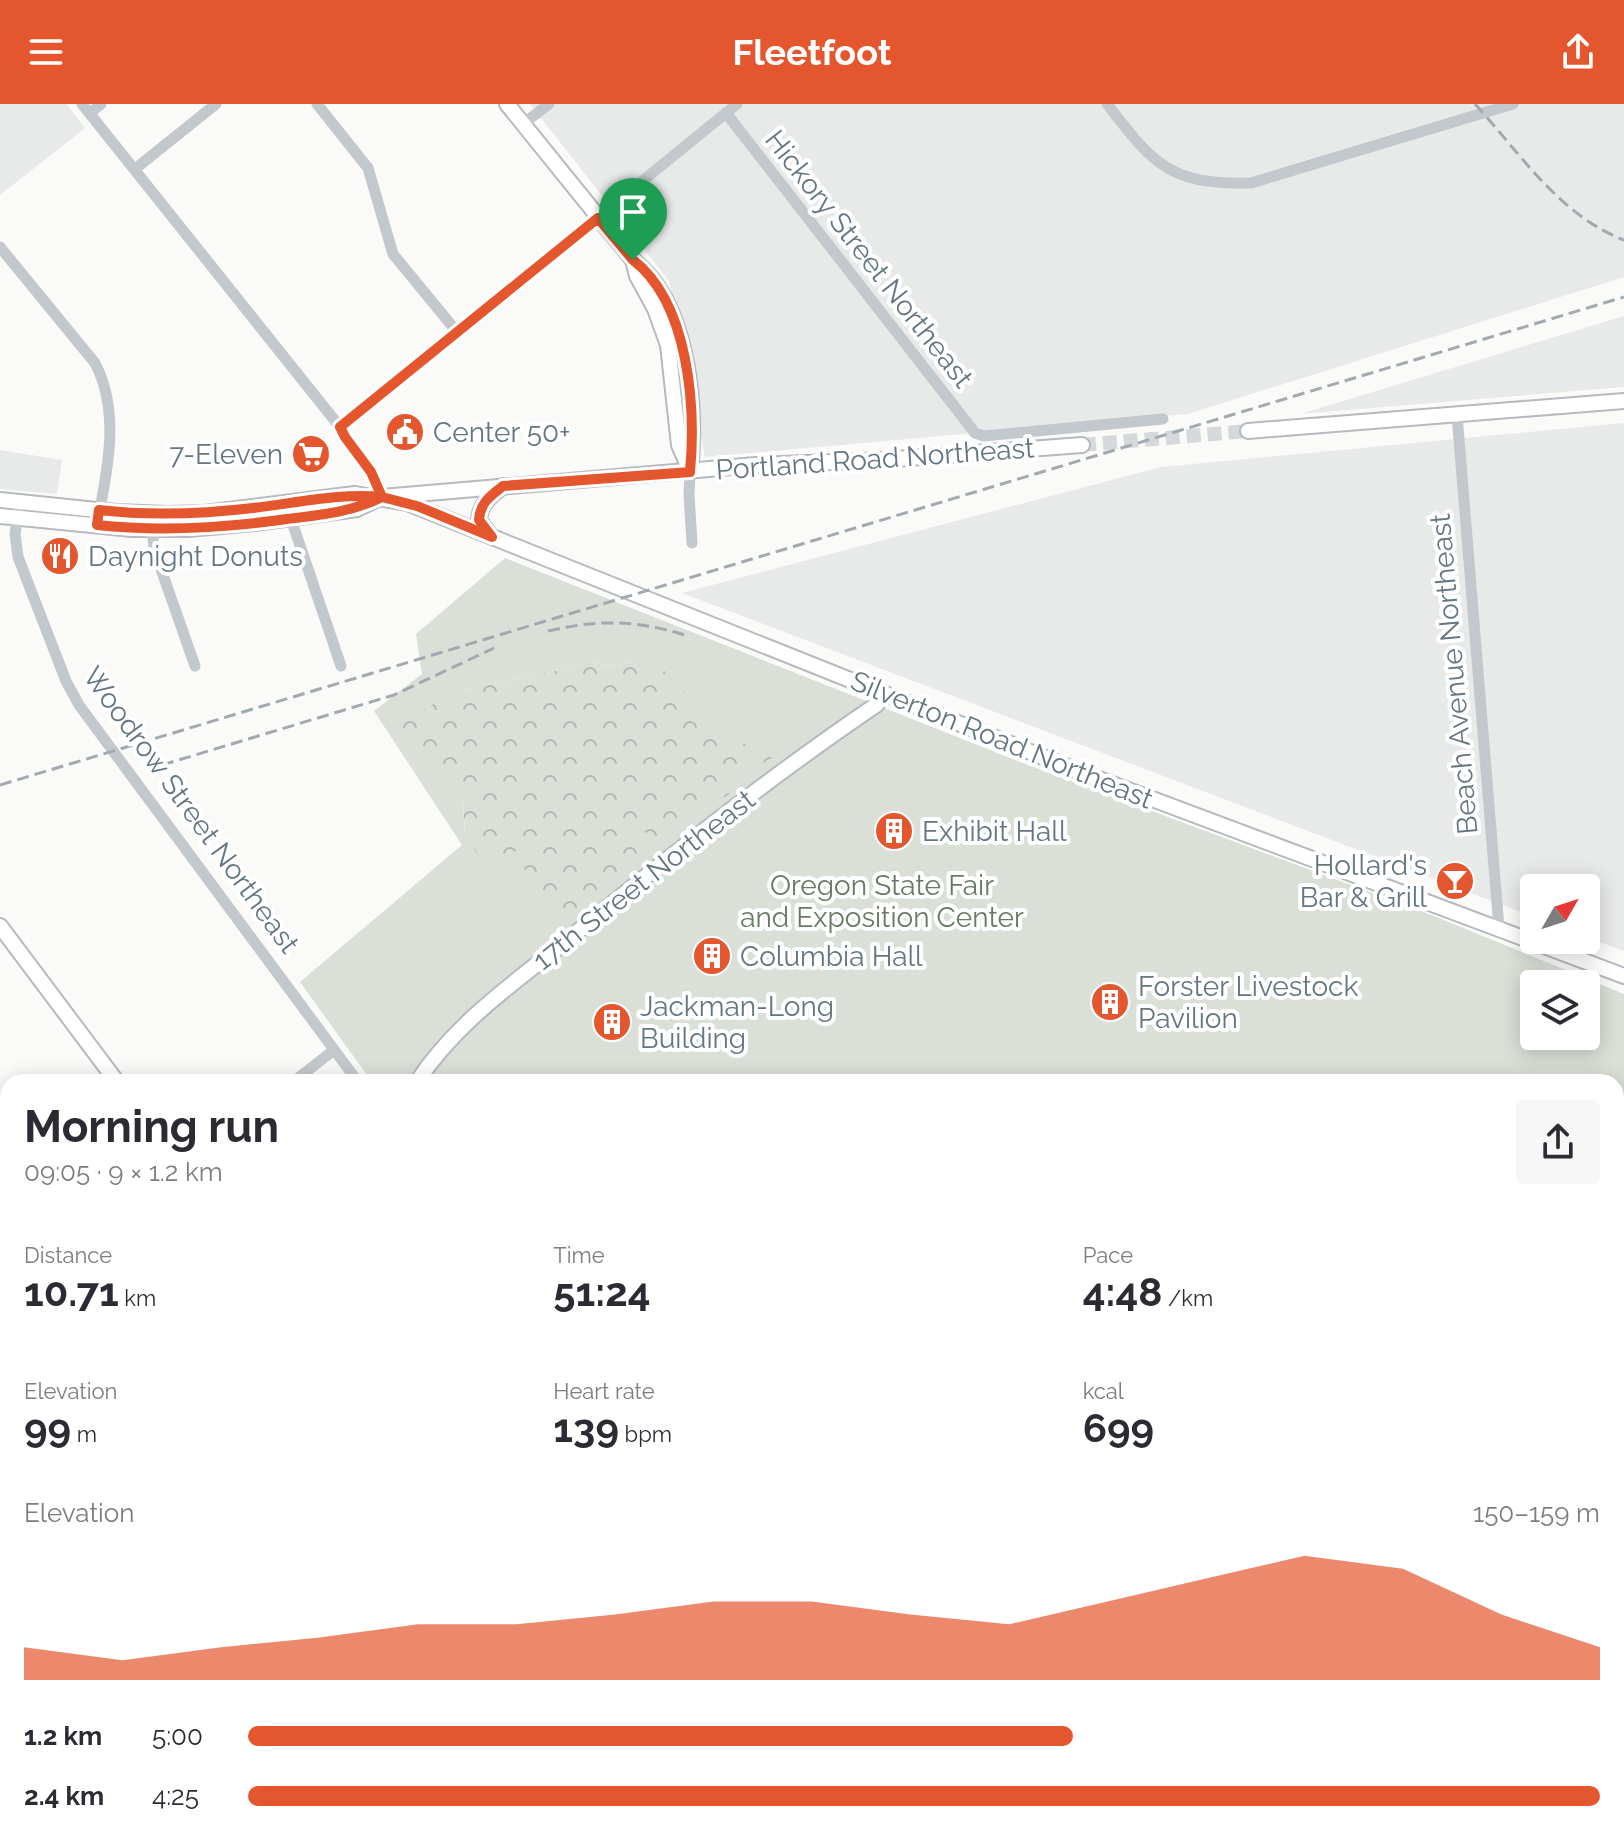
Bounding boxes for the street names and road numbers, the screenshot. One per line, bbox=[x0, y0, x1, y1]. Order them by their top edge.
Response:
street label: Hickory Street Northeast bbox=[758, 124, 980, 395]
street label: Portland Road Northeast bbox=[715, 431, 1036, 487]
street label: Beach Avenue Northeast bbox=[1423, 512, 1484, 836]
street label: Woodrow Street Northeast bbox=[76, 660, 306, 960]
street label: Silverton Road Northeast bbox=[846, 664, 1158, 816]
street label: 17th Street Northeast bbox=[526, 783, 762, 977]

